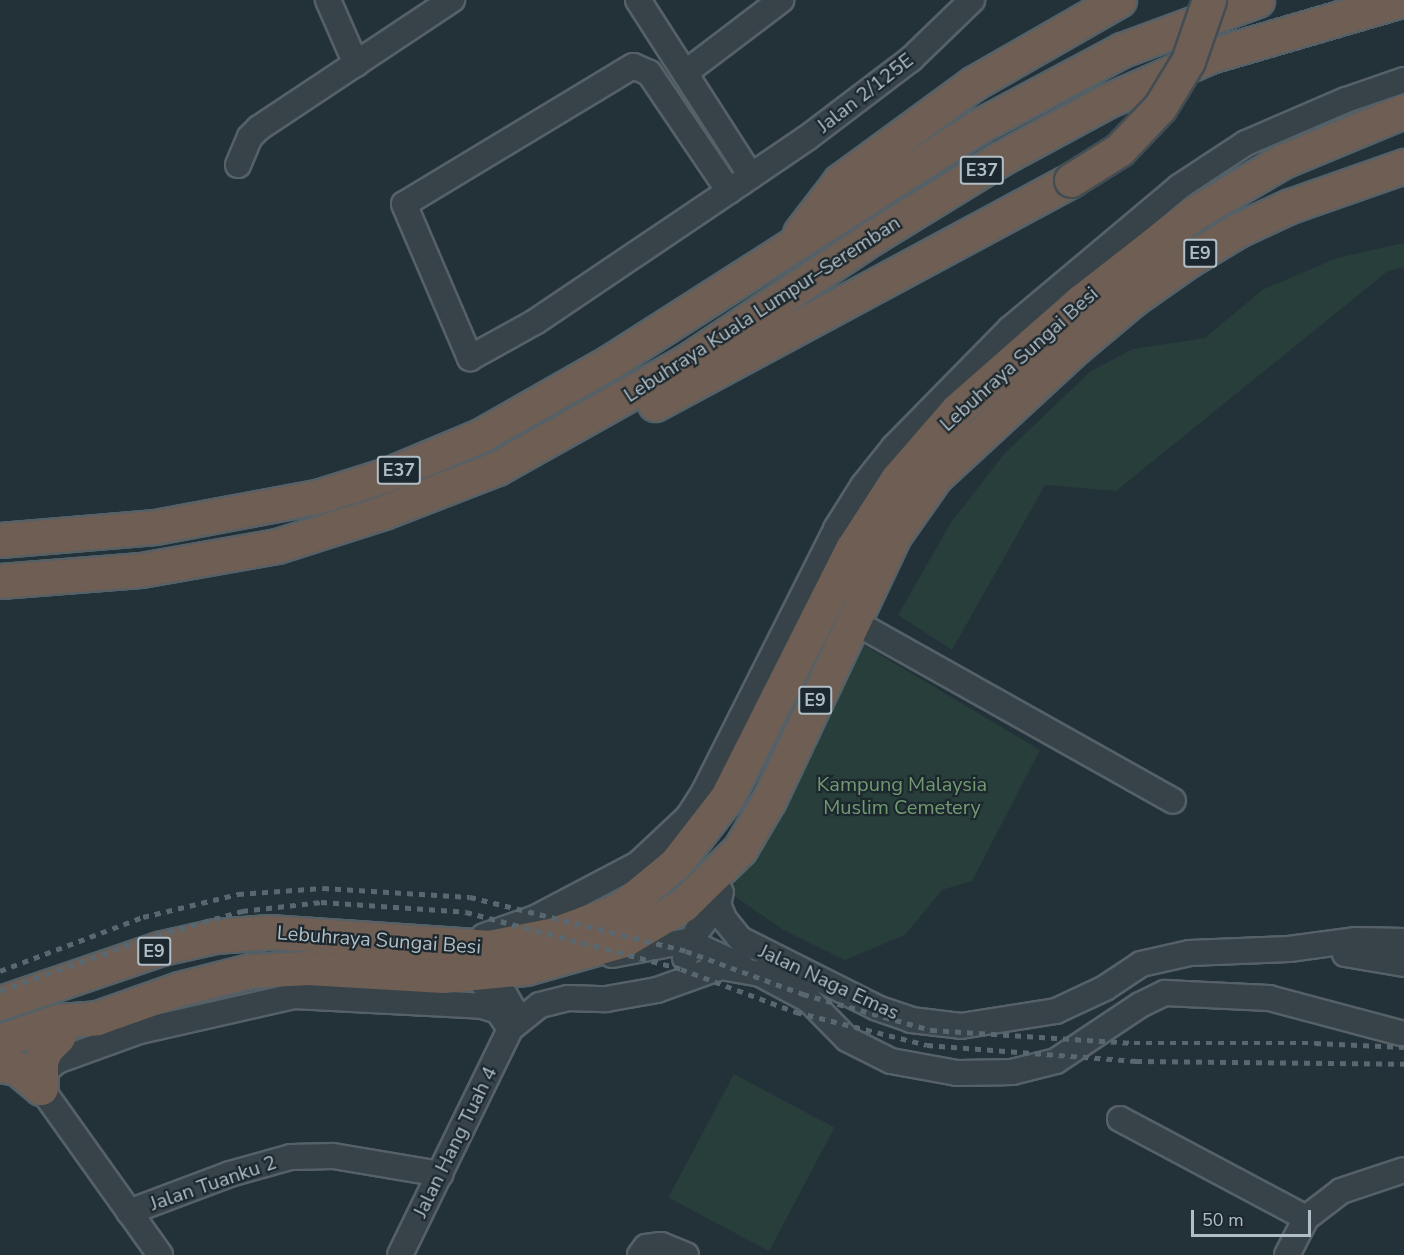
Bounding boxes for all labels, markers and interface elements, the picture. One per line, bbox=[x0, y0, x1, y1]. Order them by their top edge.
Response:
street label: Jalan 2/125E bbox=[812, 48, 918, 138]
road number: E37 bbox=[960, 155, 1004, 185]
street label: Lebuhraya Kuala Lumpur–Seremban bbox=[619, 211, 905, 407]
road number: E9 bbox=[1182, 238, 1218, 268]
street label: Lebuhraya Sungai Besi bbox=[935, 282, 1103, 436]
road number: E37 bbox=[376, 455, 422, 485]
road number: E9 bbox=[797, 685, 833, 715]
park label: Kampung Malaysia Muslim Cemetery bbox=[817, 772, 987, 819]
street label: Lebuhraya Sungai Besi bbox=[276, 921, 482, 959]
road number: E9 bbox=[136, 936, 172, 966]
street label: Jalan Naga Emas bbox=[755, 939, 903, 1025]
street label: Jalan Hang Tuah 4 bbox=[408, 1063, 502, 1221]
street label: Jalan Tuanku 2 bbox=[147, 1150, 279, 1216]
scale bar bbox=[1194, 1198, 1314, 1236]
text: 50 m bbox=[1202, 1208, 1244, 1232]

